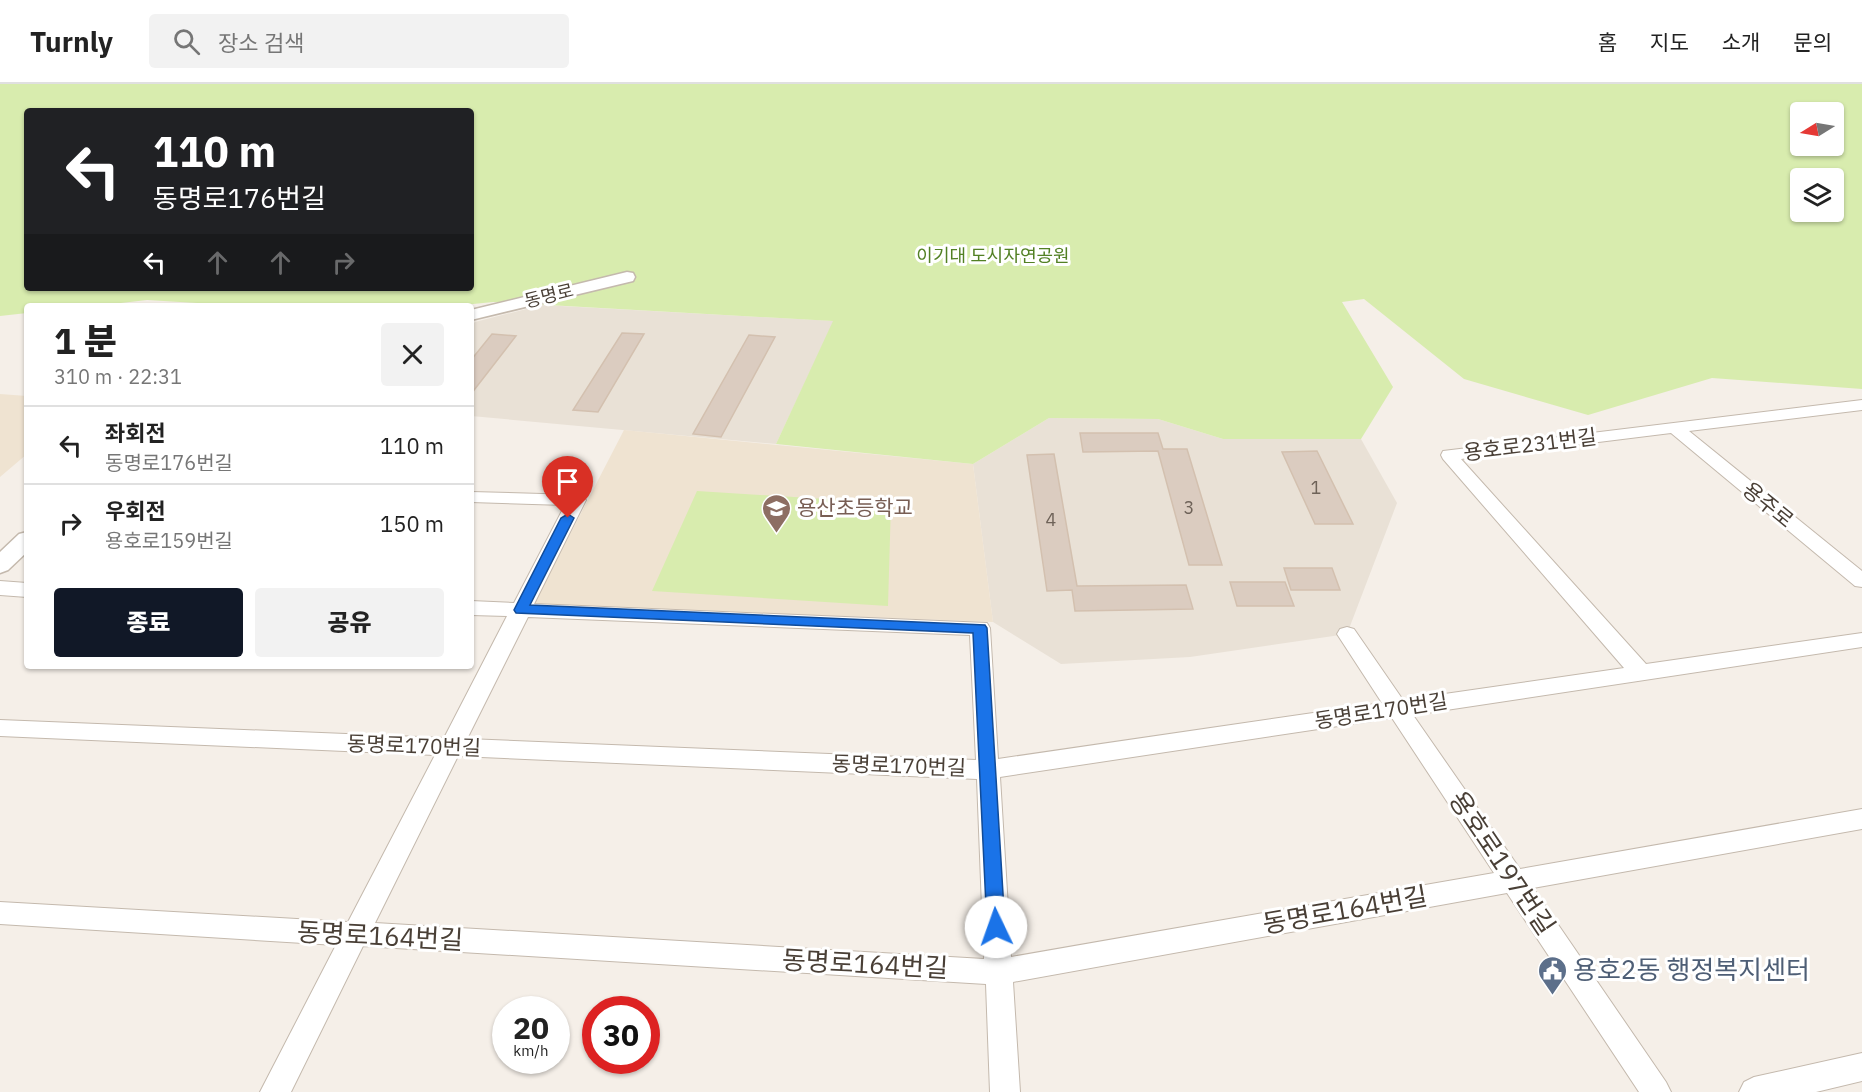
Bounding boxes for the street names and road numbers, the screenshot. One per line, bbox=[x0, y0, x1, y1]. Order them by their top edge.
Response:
street label: 동명로 bbox=[522, 278, 576, 313]
street label: 용호로231번길 bbox=[1461, 422, 1598, 466]
street label: 용주로 bbox=[1737, 475, 1800, 533]
street label: 동명로170번길 bbox=[1312, 686, 1449, 734]
street label: 동명로170번길 bbox=[346, 729, 482, 761]
street label: 동명로170번길 bbox=[831, 749, 967, 781]
street label: 용호로197번길 bbox=[1442, 784, 1563, 941]
street label: 동명로164번길 bbox=[1260, 878, 1430, 940]
street label: 동명로164번길 bbox=[296, 914, 464, 956]
street label: 동명로164번길 bbox=[781, 942, 949, 984]

